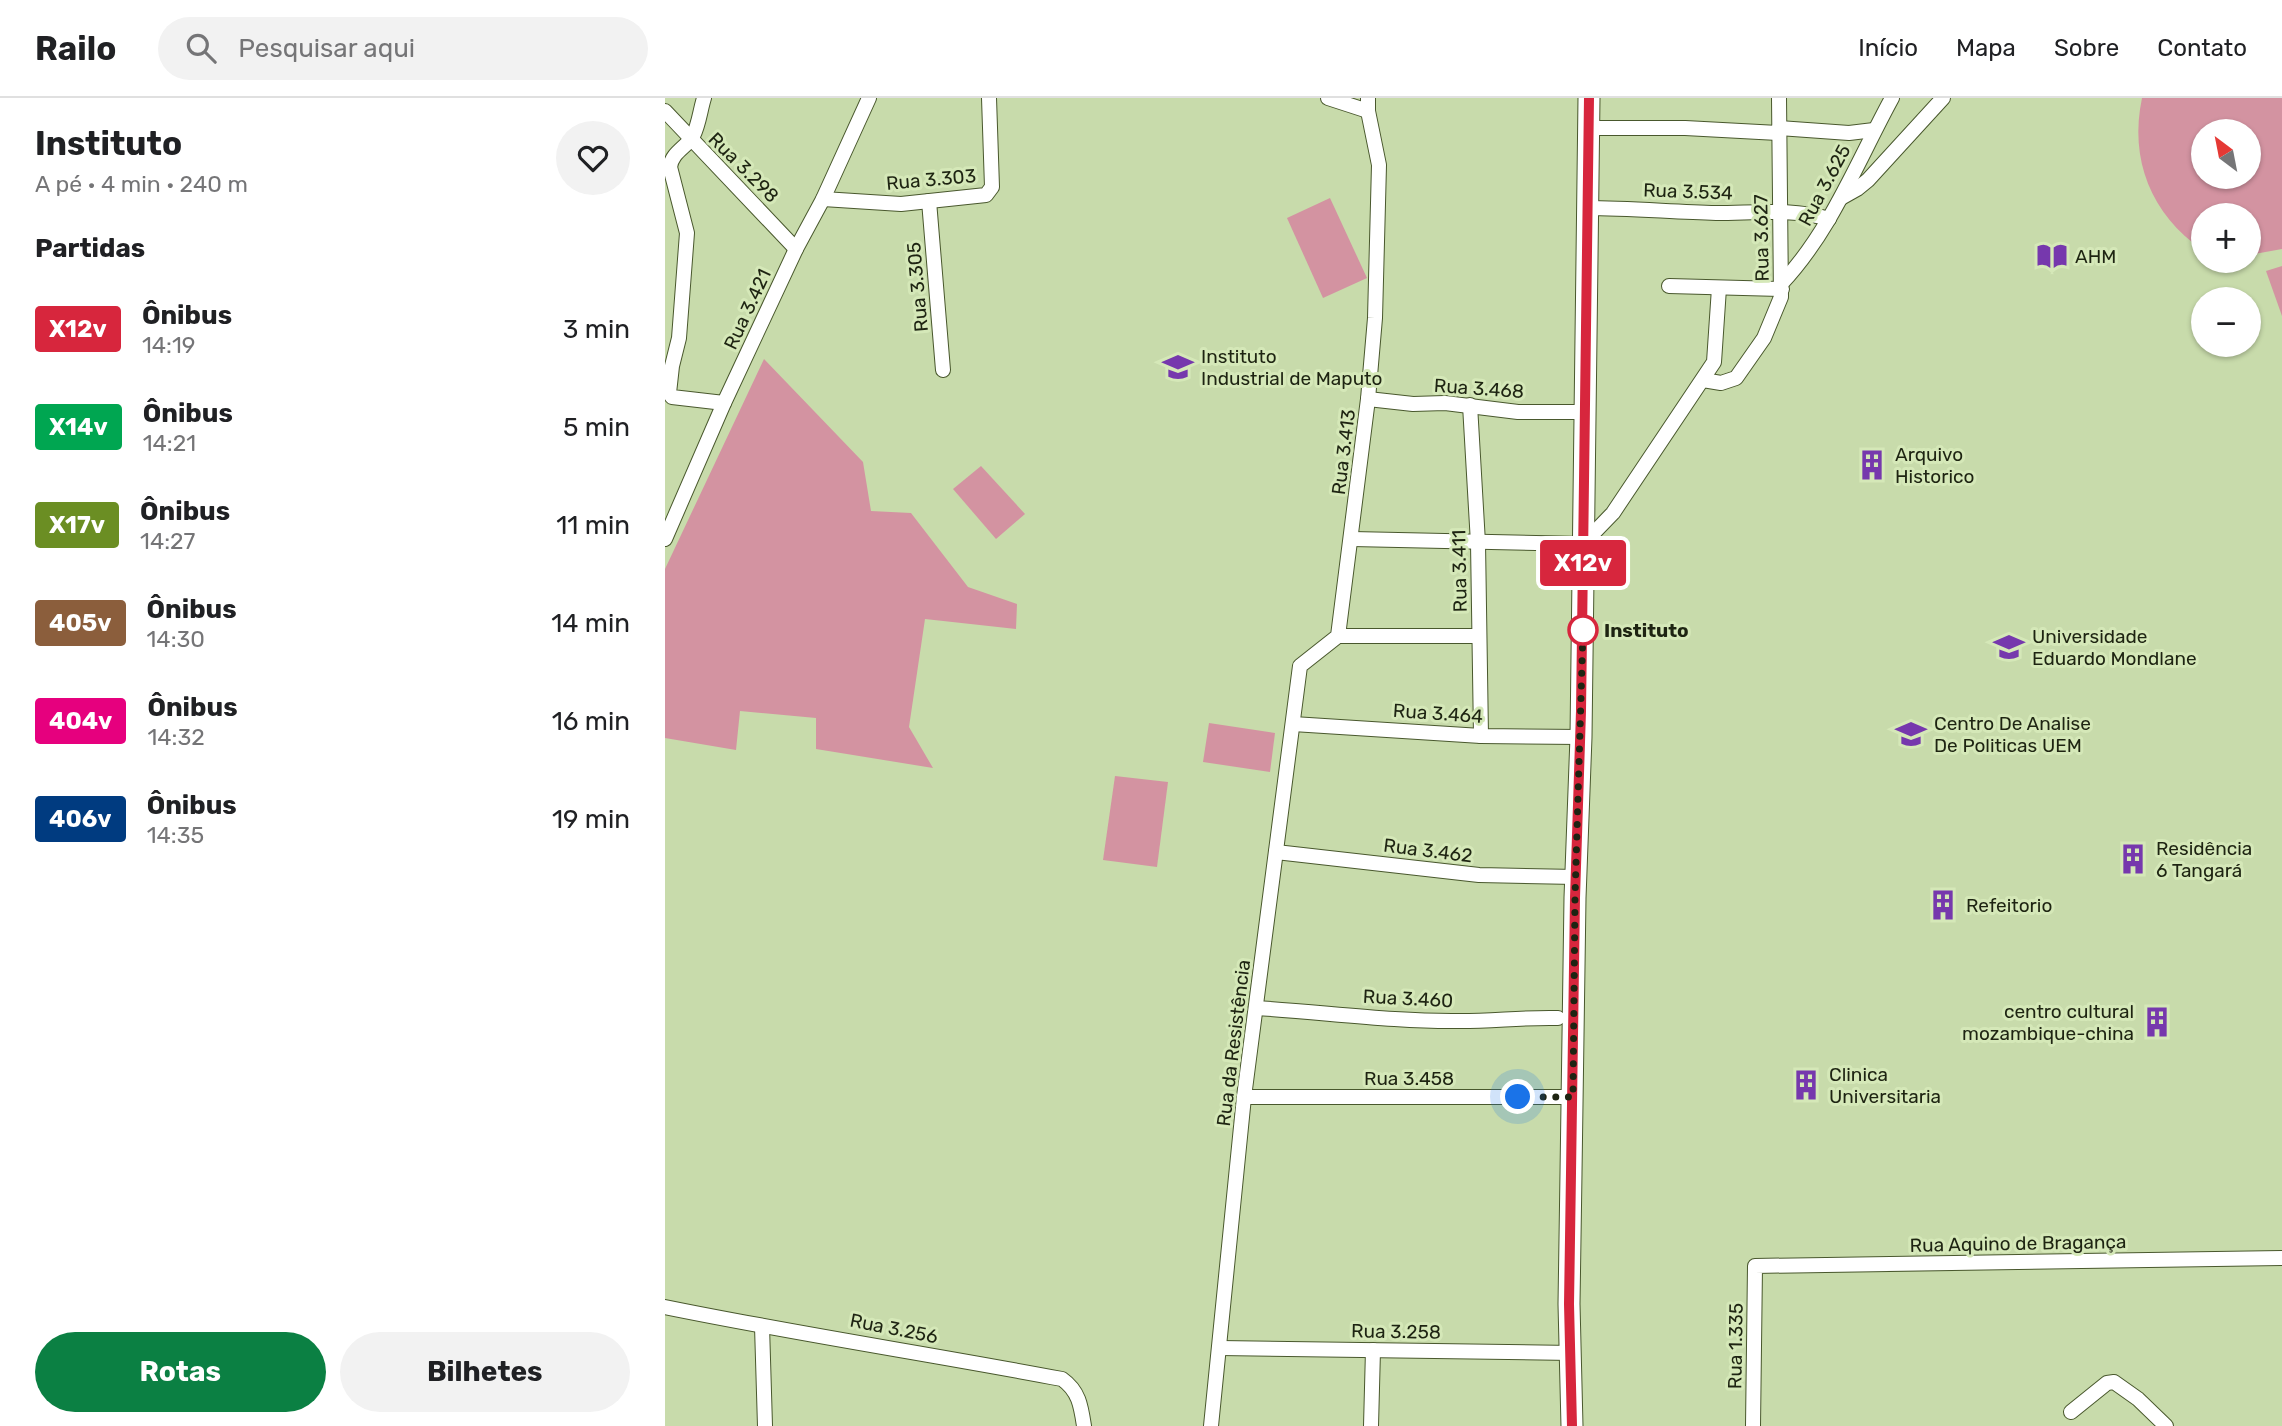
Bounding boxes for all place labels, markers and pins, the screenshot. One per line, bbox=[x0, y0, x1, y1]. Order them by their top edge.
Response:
library icon: AHM bbox=[2035, 239, 2069, 273]
place label: AHM bbox=[2075, 245, 2116, 268]
place label: Instituto Industrial de Maputo bbox=[1201, 345, 1382, 390]
school or university icon: Instituto Industrial de Maputo bbox=[1161, 350, 1195, 384]
place label: Arquivo Historico bbox=[1895, 443, 1974, 488]
building icon: Arquivo Historico bbox=[1855, 448, 1889, 482]
marker: Instituto bbox=[1568, 615, 1598, 645]
place label: Instituto bbox=[1604, 619, 1689, 642]
place label: Universidade Eduardo Mondlane bbox=[2032, 625, 2197, 670]
school or university icon: Universidade Eduardo Mondlane bbox=[1992, 630, 2026, 664]
place label: Centro De Analise De Politicas UEM bbox=[1934, 712, 2091, 757]
school or university icon: Centro De Analise De Politicas UEM bbox=[1894, 717, 1928, 751]
place label: Residência 6 Tangará bbox=[2156, 837, 2252, 882]
building icon: Residência 6 Tangará bbox=[2116, 842, 2150, 876]
building icon: Refeitorio bbox=[1926, 888, 1960, 922]
place label: Refeitorio bbox=[1966, 894, 2052, 917]
place label: centro cultural mozambique-china bbox=[1962, 1000, 2134, 1045]
building icon: centro cultural mozambique-china bbox=[2140, 1005, 2174, 1039]
place label: Clinica Universitaria bbox=[1829, 1063, 1941, 1108]
building icon: Clinica Universitaria bbox=[1789, 1068, 1823, 1102]

